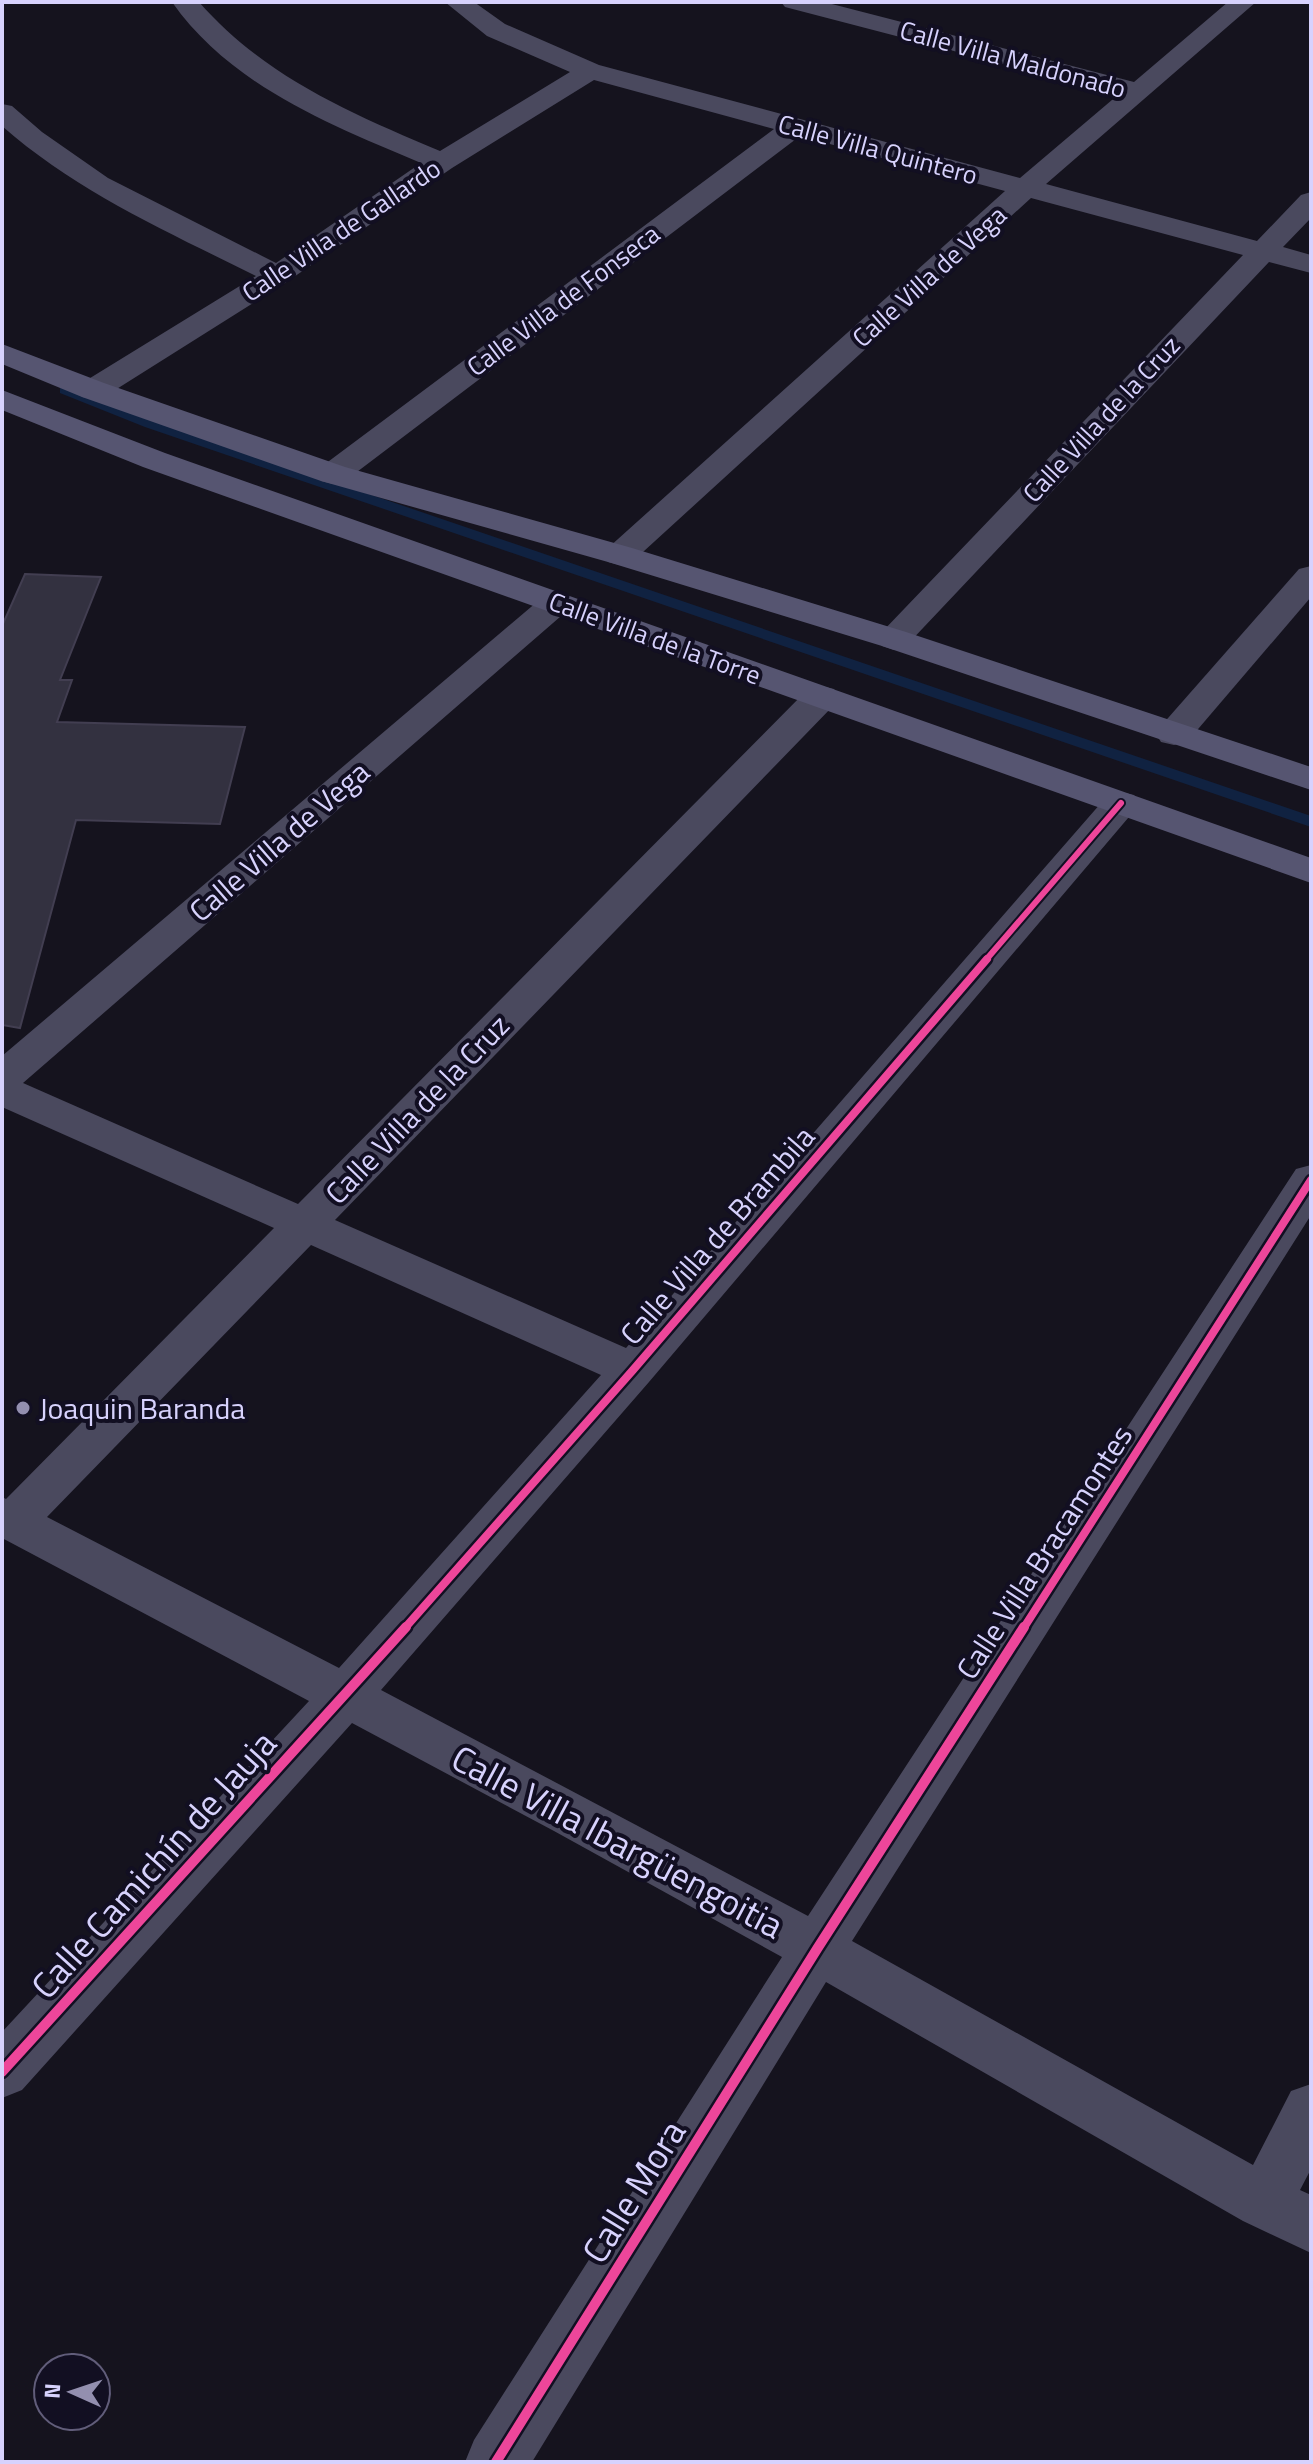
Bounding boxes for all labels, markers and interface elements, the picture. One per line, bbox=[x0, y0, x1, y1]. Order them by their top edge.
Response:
street label: Calle Villa Maldonado bbox=[896, 10, 1130, 108]
street label: Calle Villa Quintero bbox=[774, 104, 982, 194]
street label: Calle Villa de Gallardo bbox=[234, 149, 448, 311]
street label: Calle Villa de Vega bbox=[843, 196, 1015, 356]
street label: Calle Villa de Fonseca bbox=[458, 214, 668, 386]
street label: Calle Villa de la Cruz bbox=[1013, 327, 1189, 511]
street label: Calle Villa de la Torre bbox=[544, 582, 766, 694]
street label: Calle Villa de Vega bbox=[179, 749, 379, 933]
street label: Calle Villa de la Cruz bbox=[314, 1004, 520, 1214]
street label: Calle Villa de Brambila bbox=[609, 1115, 825, 1355]
place label: Joaquin Baranda bbox=[39, 1385, 245, 1431]
marker: Joaquin Baranda bbox=[14, 1399, 32, 1417]
street label: Calle Villa Bracamontes bbox=[944, 1416, 1144, 1688]
street label: Calle Camichín de Jauja bbox=[17, 1717, 289, 2011]
street label: Calle Villa Ibargüengoitia bbox=[442, 1730, 794, 1952]
street label: Calle Mora bbox=[567, 2109, 699, 2273]
north arrow bbox=[32, 2352, 112, 2432]
text: N bbox=[35, 2382, 69, 2399]

